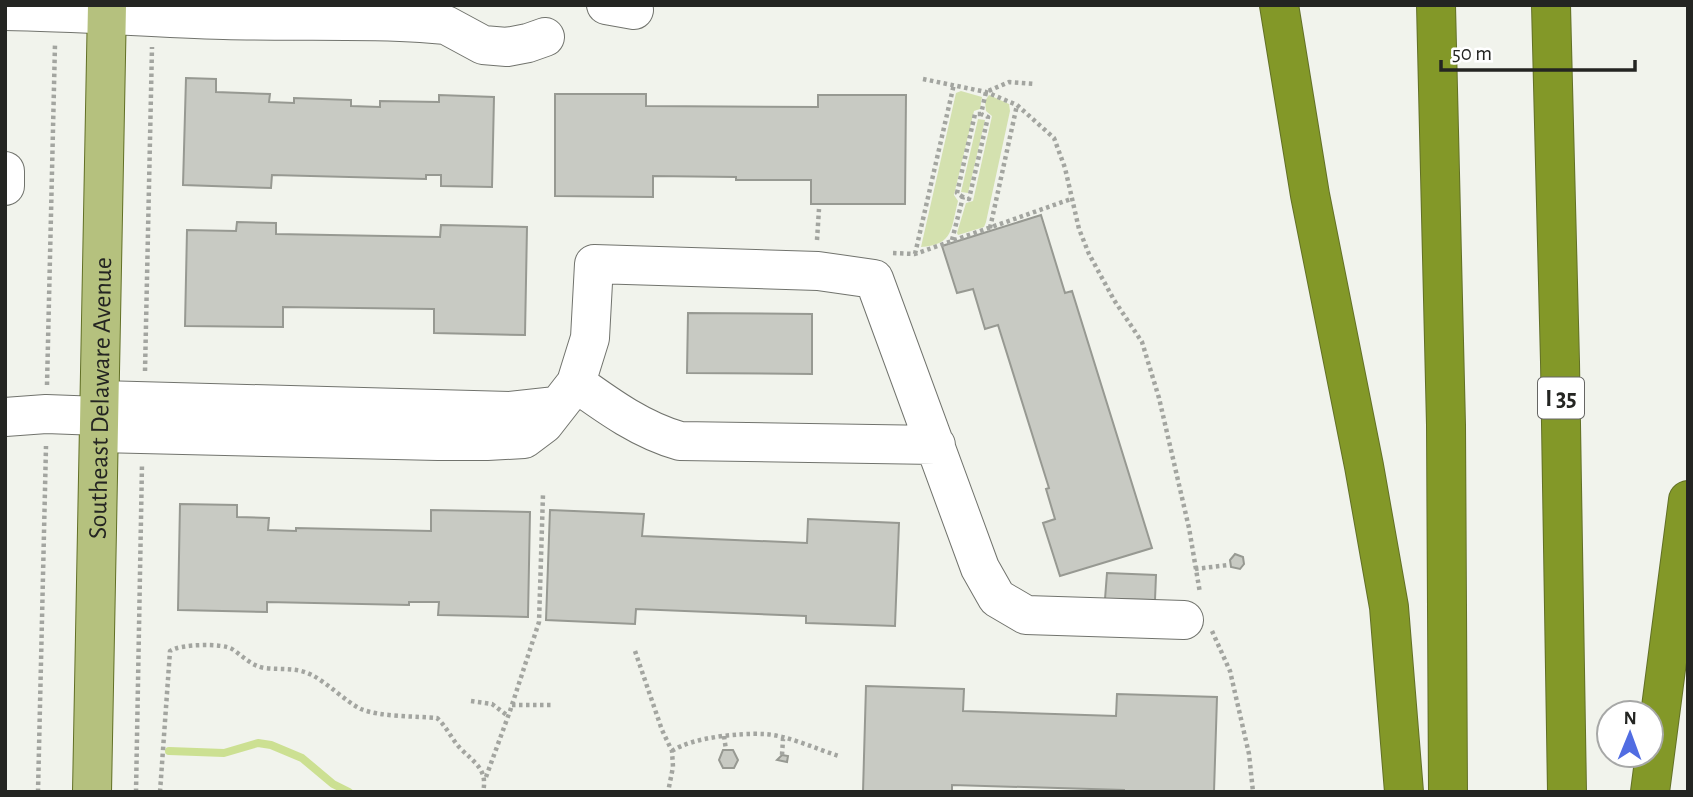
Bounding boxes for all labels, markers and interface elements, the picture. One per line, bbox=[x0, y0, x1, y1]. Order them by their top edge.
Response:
scale bar bbox=[1441, 28, 1635, 72]
text: 50 m bbox=[1452, 43, 1492, 64]
street label: Southeast Delaware Avenue bbox=[85, 257, 116, 539]
road number: I 35 bbox=[1538, 377, 1584, 418]
north arrow bbox=[1595, 699, 1665, 769]
text: N bbox=[1623, 709, 1637, 728]

